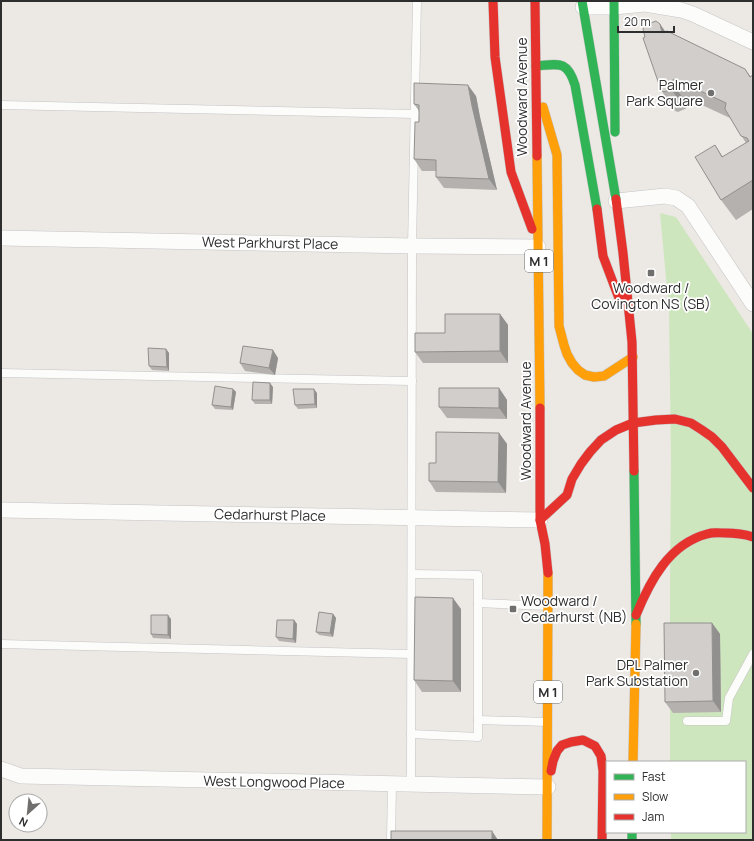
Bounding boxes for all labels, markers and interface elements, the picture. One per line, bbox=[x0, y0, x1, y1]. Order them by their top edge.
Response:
scale bar bbox=[618, 8, 674, 34]
text: 20 m bbox=[624, 13, 651, 30]
street label: Woodward Avenue bbox=[512, 37, 531, 157]
place label: Palmer Park Square bbox=[626, 75, 703, 110]
marker: Palmer Park Square bbox=[706, 88, 716, 98]
street label: West Parkhurst Place bbox=[202, 232, 338, 253]
road number: M 1 bbox=[525, 250, 553, 272]
marker: Woodward / Covington NS (SB) bbox=[646, 268, 656, 278]
place label: Woodward / Covington NS (SB) bbox=[591, 278, 711, 313]
street label: Woodward Avenue bbox=[516, 361, 535, 481]
street label: Cedarhurst Place bbox=[214, 504, 326, 525]
place label: Woodward / Cedarhurst (NB) bbox=[521, 591, 628, 626]
marker: Woodward / Cedarhurst (NB) bbox=[508, 604, 518, 614]
place label: DPL Palmer Park Substation bbox=[586, 655, 688, 690]
marker: DPL Palmer Park Substation bbox=[691, 668, 701, 678]
road number: M 1 bbox=[534, 681, 562, 703]
legend bbox=[606, 761, 746, 833]
text: Fast bbox=[642, 768, 666, 785]
street label: West Longwood Place bbox=[203, 771, 345, 792]
text: Slow bbox=[642, 788, 668, 805]
north arrow bbox=[8, 793, 48, 833]
text: Jam bbox=[642, 808, 664, 825]
text: N bbox=[16, 814, 30, 831]

